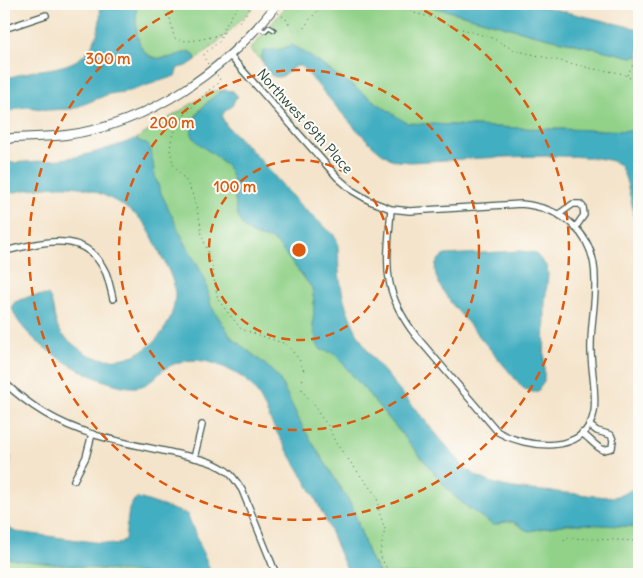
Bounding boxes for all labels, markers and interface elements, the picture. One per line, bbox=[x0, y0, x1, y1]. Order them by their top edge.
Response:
text: 300 m bbox=[86, 49, 131, 68]
street label: Northwest 69th Place bbox=[253, 65, 357, 177]
text: 200 m bbox=[150, 113, 194, 132]
text: 100 m bbox=[214, 177, 256, 196]
centre of rings bbox=[290, 241, 308, 259]

